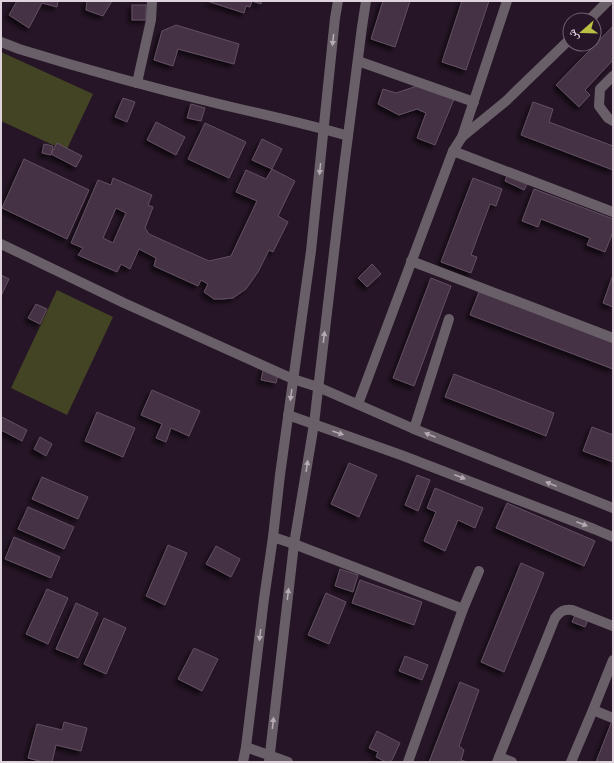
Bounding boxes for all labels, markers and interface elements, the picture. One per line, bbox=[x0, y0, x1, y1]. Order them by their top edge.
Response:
north arrow bbox=[562, 12, 602, 52]
text: ش bbox=[565, 27, 582, 43]
one-way arrow bbox=[330, 34, 336, 46]
one-way arrow bbox=[316, 163, 323, 175]
one-way arrow bbox=[321, 331, 327, 343]
one-way arrow bbox=[288, 389, 294, 401]
one-way arrow bbox=[333, 430, 345, 436]
one-way arrow bbox=[424, 432, 436, 438]
one-way arrow bbox=[304, 459, 310, 472]
one-way arrow bbox=[455, 475, 467, 481]
one-way arrow bbox=[544, 480, 556, 486]
one-way arrow bbox=[576, 522, 588, 528]
one-way arrow bbox=[285, 588, 291, 600]
one-way arrow bbox=[257, 629, 263, 641]
one-way arrow bbox=[270, 717, 277, 729]

